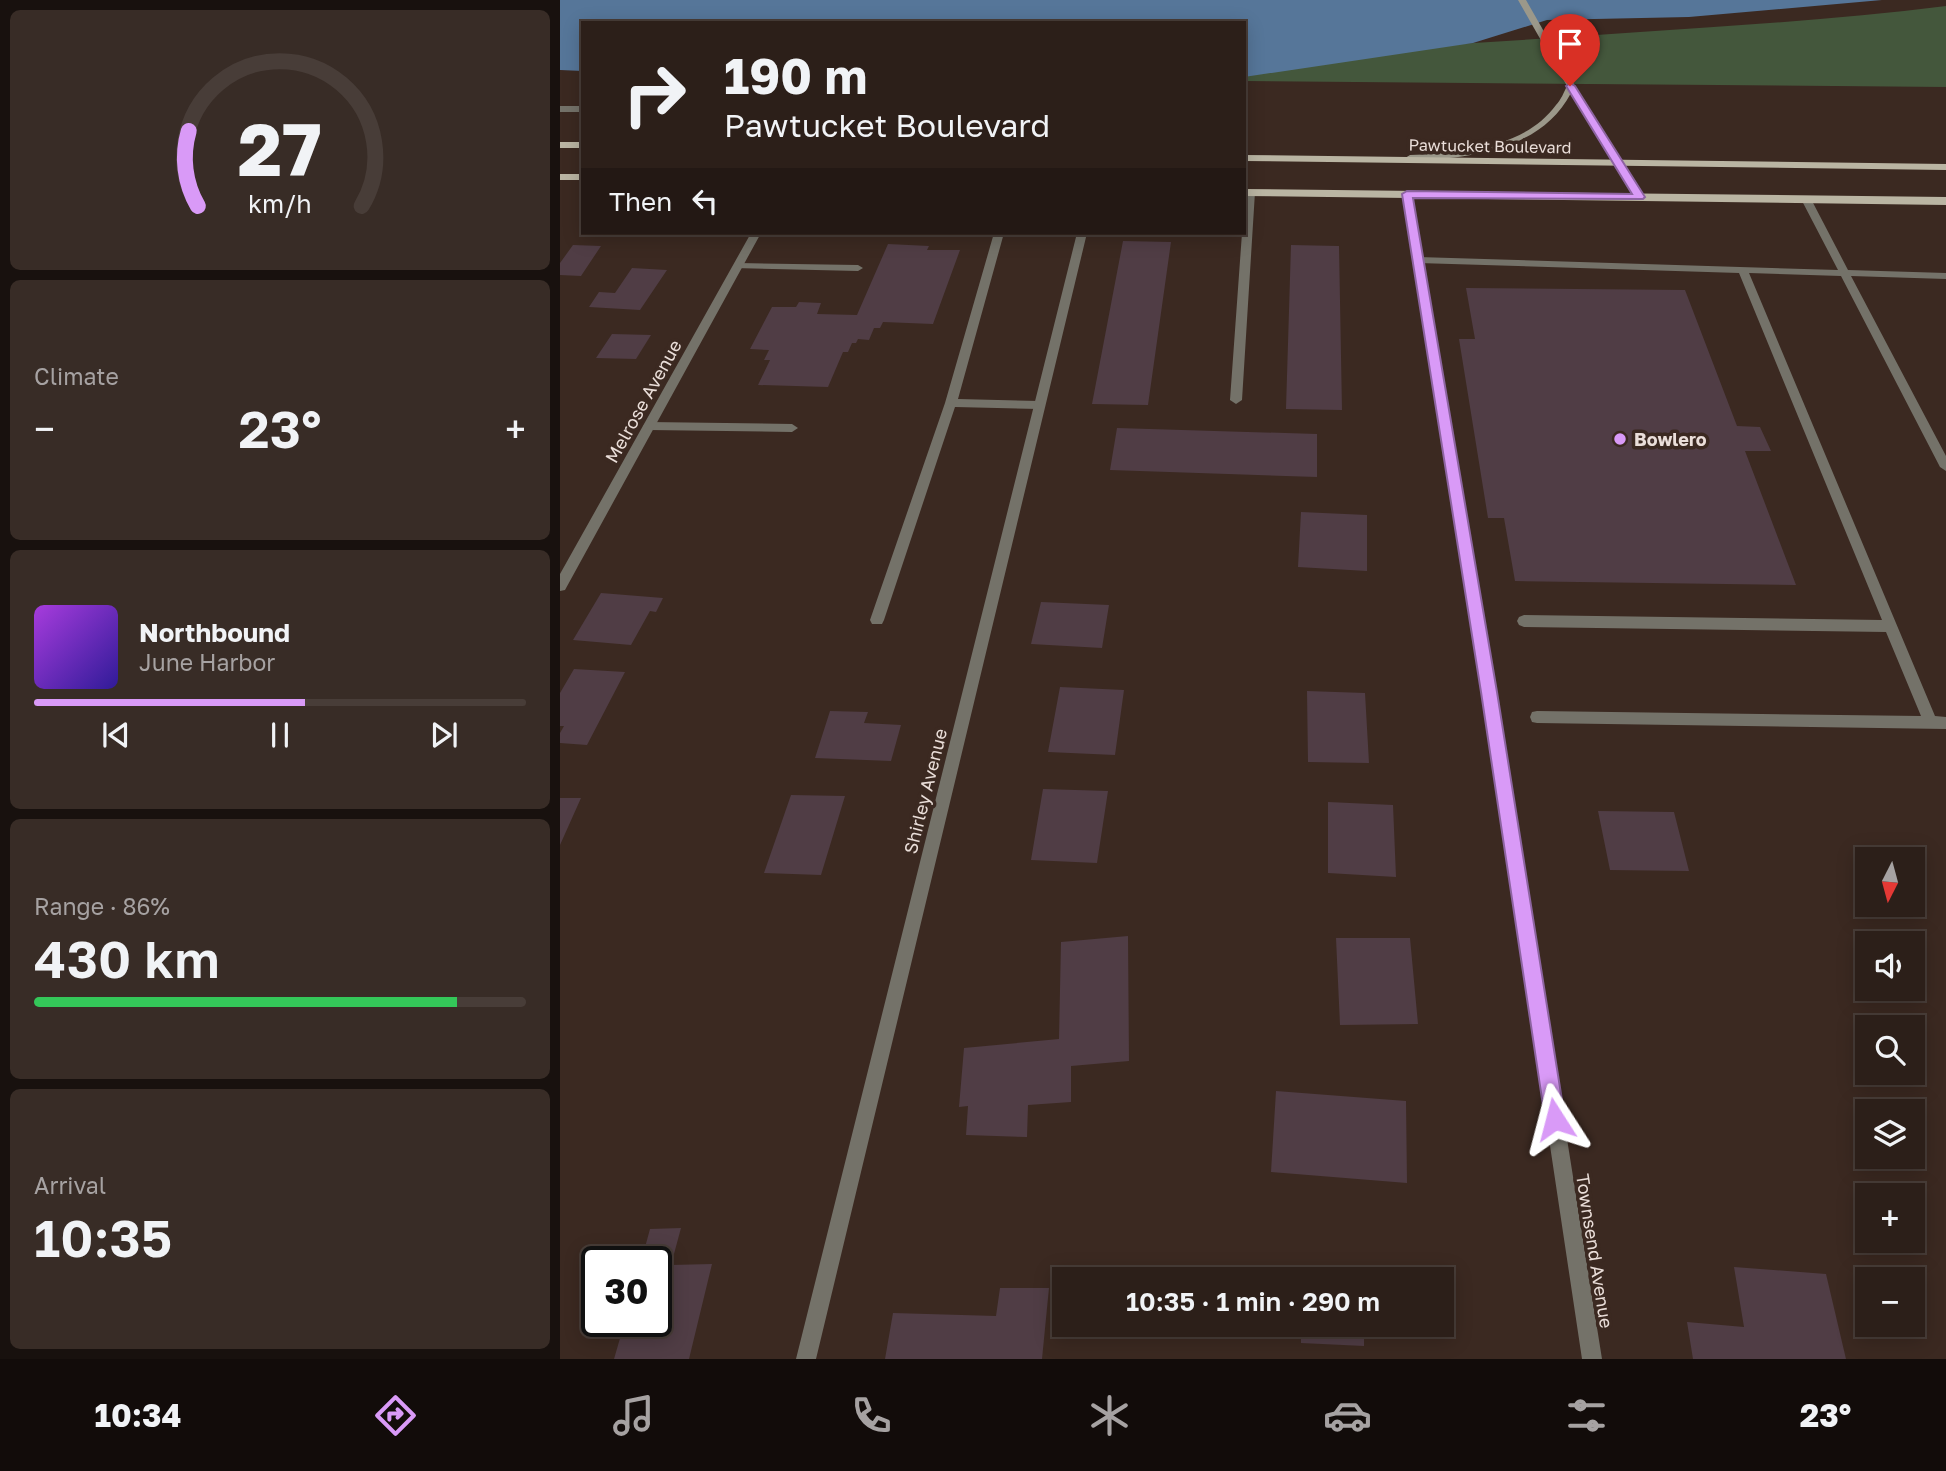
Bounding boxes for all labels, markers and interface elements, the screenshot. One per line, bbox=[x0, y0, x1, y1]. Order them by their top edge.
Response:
pin bbox=[1540, 14, 1600, 86]
icon: arrive bbox=[1551, 25, 1589, 63]
text: 190 m bbox=[724, 46, 867, 105]
icon: right bbox=[609, 49, 700, 140]
text: 27 bbox=[238, 105, 322, 192]
text: Pawtucket Boulevard bbox=[724, 106, 1050, 144]
street label: Pawtucket Boulevard bbox=[1408, 135, 1572, 157]
icon: left bbox=[686, 182, 724, 220]
text: Then bbox=[609, 186, 672, 217]
text: km/h bbox=[248, 188, 312, 219]
street label: Melrose Avenue bbox=[600, 336, 686, 466]
text: Climate bbox=[34, 362, 119, 390]
text: 23° bbox=[239, 397, 321, 459]
text: − bbox=[34, 406, 55, 451]
text: + bbox=[505, 406, 526, 451]
place label: Bowlero bbox=[1634, 428, 1707, 450]
marker: Bowlero bbox=[1612, 431, 1628, 447]
text: Northbound bbox=[139, 617, 290, 648]
text: June Harbor bbox=[139, 648, 275, 676]
icon: previous bbox=[97, 716, 135, 754]
icon: pause bbox=[261, 716, 299, 754]
icon: next bbox=[425, 716, 463, 754]
street label: Shirley Avenue bbox=[899, 726, 951, 856]
north arrow bbox=[1855, 847, 1925, 917]
map controls bbox=[1855, 847, 1925, 1337]
text: Range · 86% bbox=[34, 892, 170, 920]
text: 430 km bbox=[34, 927, 220, 989]
button: sound bbox=[1855, 931, 1925, 1001]
button: search bbox=[1855, 1015, 1925, 1085]
position arrow bbox=[1518, 1082, 1592, 1156]
button: layers bbox=[1855, 1099, 1925, 1169]
text: Arrival bbox=[34, 1171, 106, 1199]
street label: Townsend Avenue bbox=[1572, 1172, 1618, 1330]
button: + bbox=[1855, 1183, 1925, 1253]
text: 10:35 bbox=[34, 1206, 172, 1268]
speed limit sign: 30 bbox=[581, 1246, 672, 1337]
button: − bbox=[1855, 1267, 1925, 1337]
text: 10:35 · 1 min · 290 m bbox=[1126, 1286, 1380, 1317]
icon: directions bbox=[371, 1391, 420, 1440]
icon: music bbox=[609, 1391, 658, 1440]
icon: phone bbox=[847, 1391, 896, 1440]
icon: climate bbox=[1085, 1391, 1134, 1440]
icon: car bbox=[1323, 1391, 1372, 1440]
icon: filters bbox=[1562, 1391, 1611, 1440]
text: 10:34 bbox=[95, 1396, 182, 1434]
text: 23° bbox=[1800, 1396, 1851, 1434]

